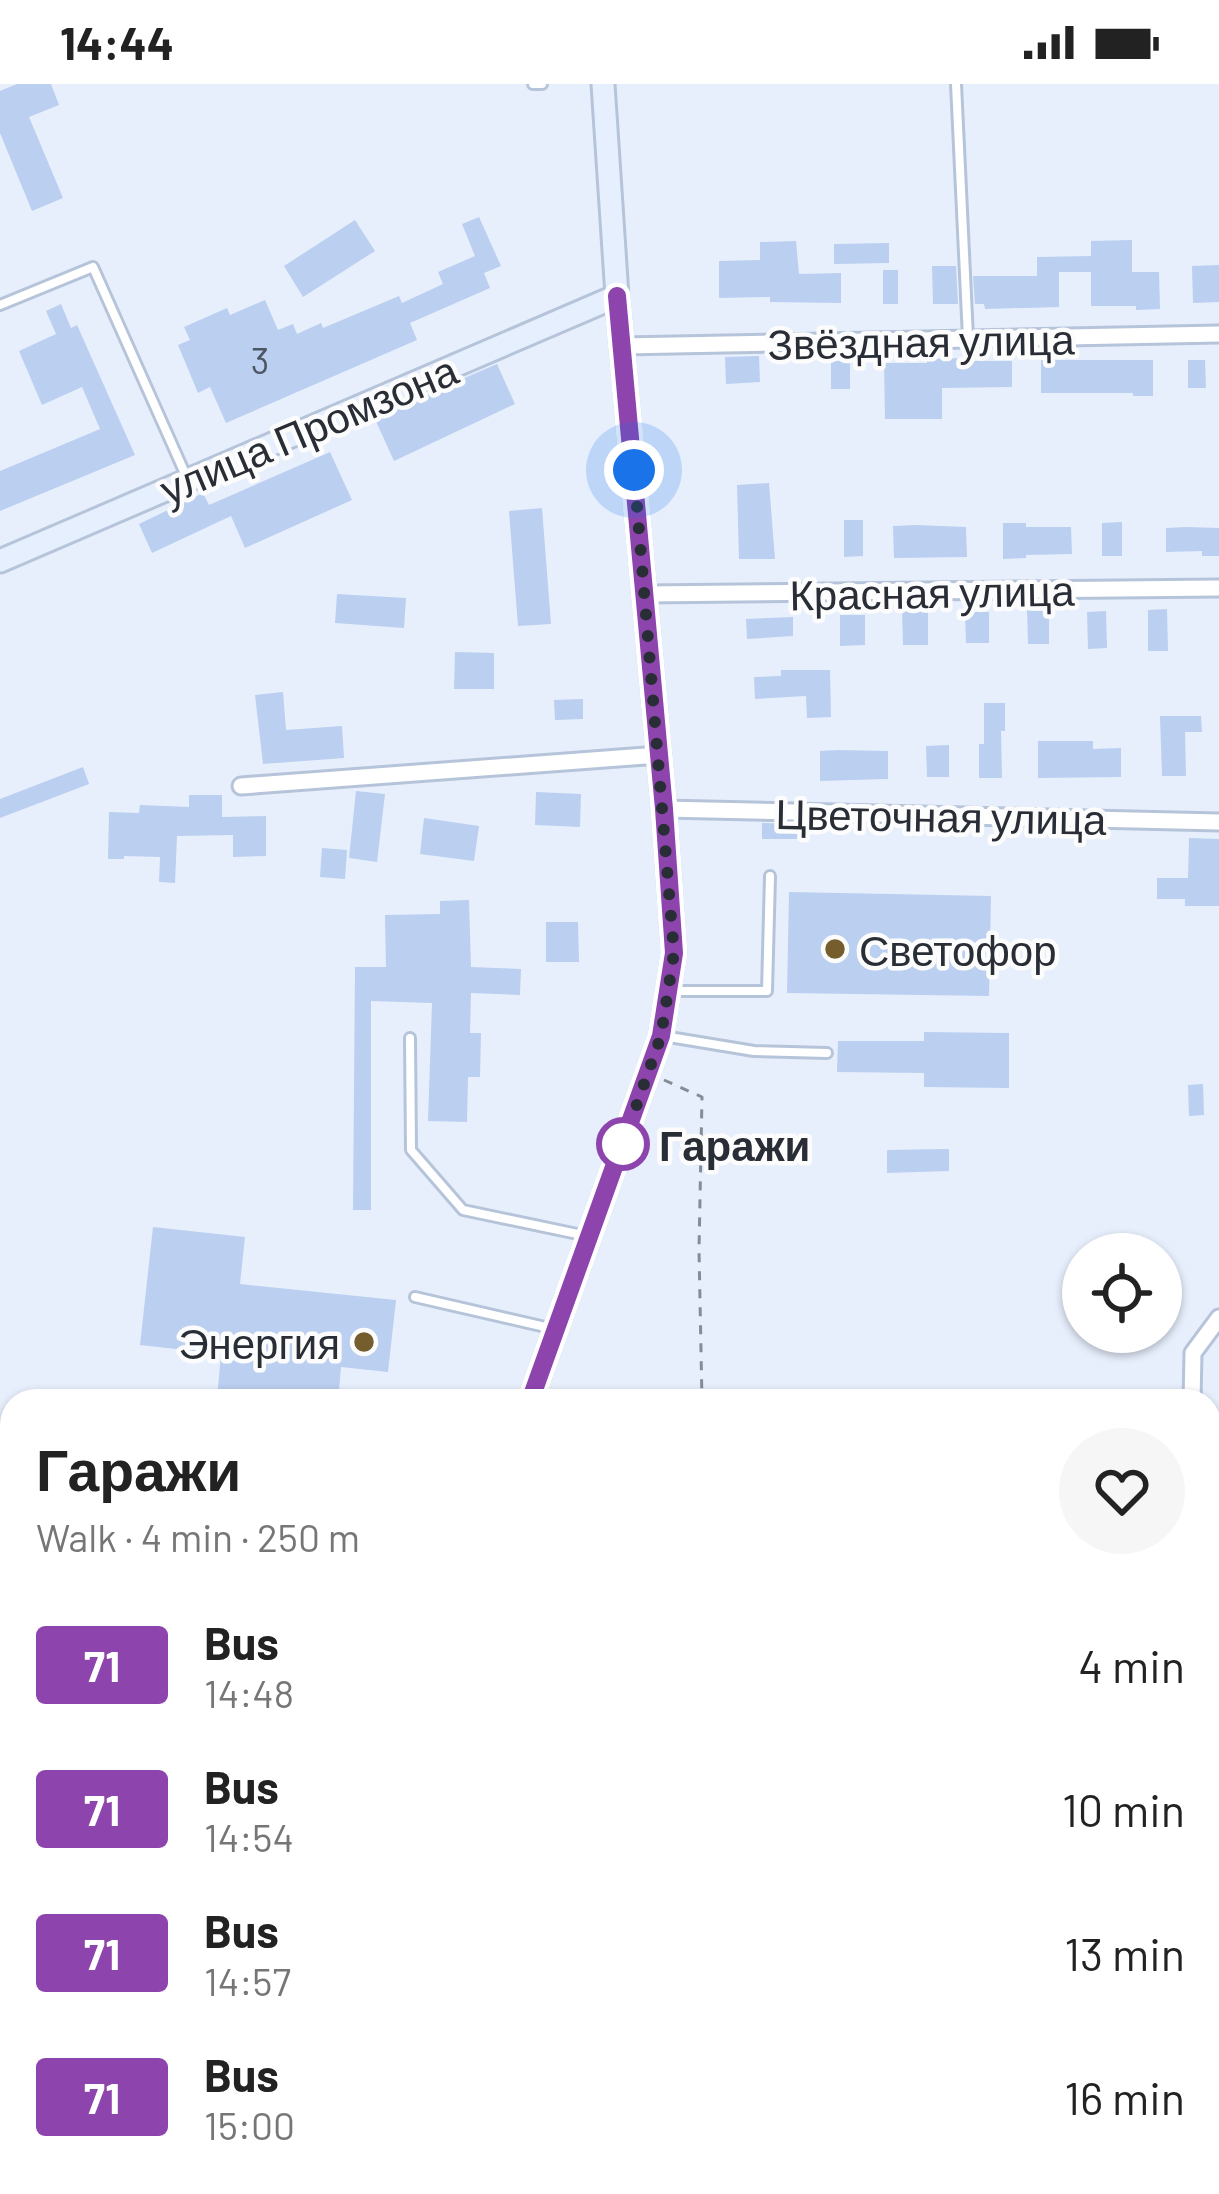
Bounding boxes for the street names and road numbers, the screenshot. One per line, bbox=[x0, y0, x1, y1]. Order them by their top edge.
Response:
street label: Звёздная улица bbox=[767, 312, 1076, 369]
street label: улица Промзона bbox=[152, 343, 465, 514]
street label: Красная улица bbox=[789, 564, 1076, 619]
street label: Цветочная улица bbox=[775, 787, 1108, 844]

